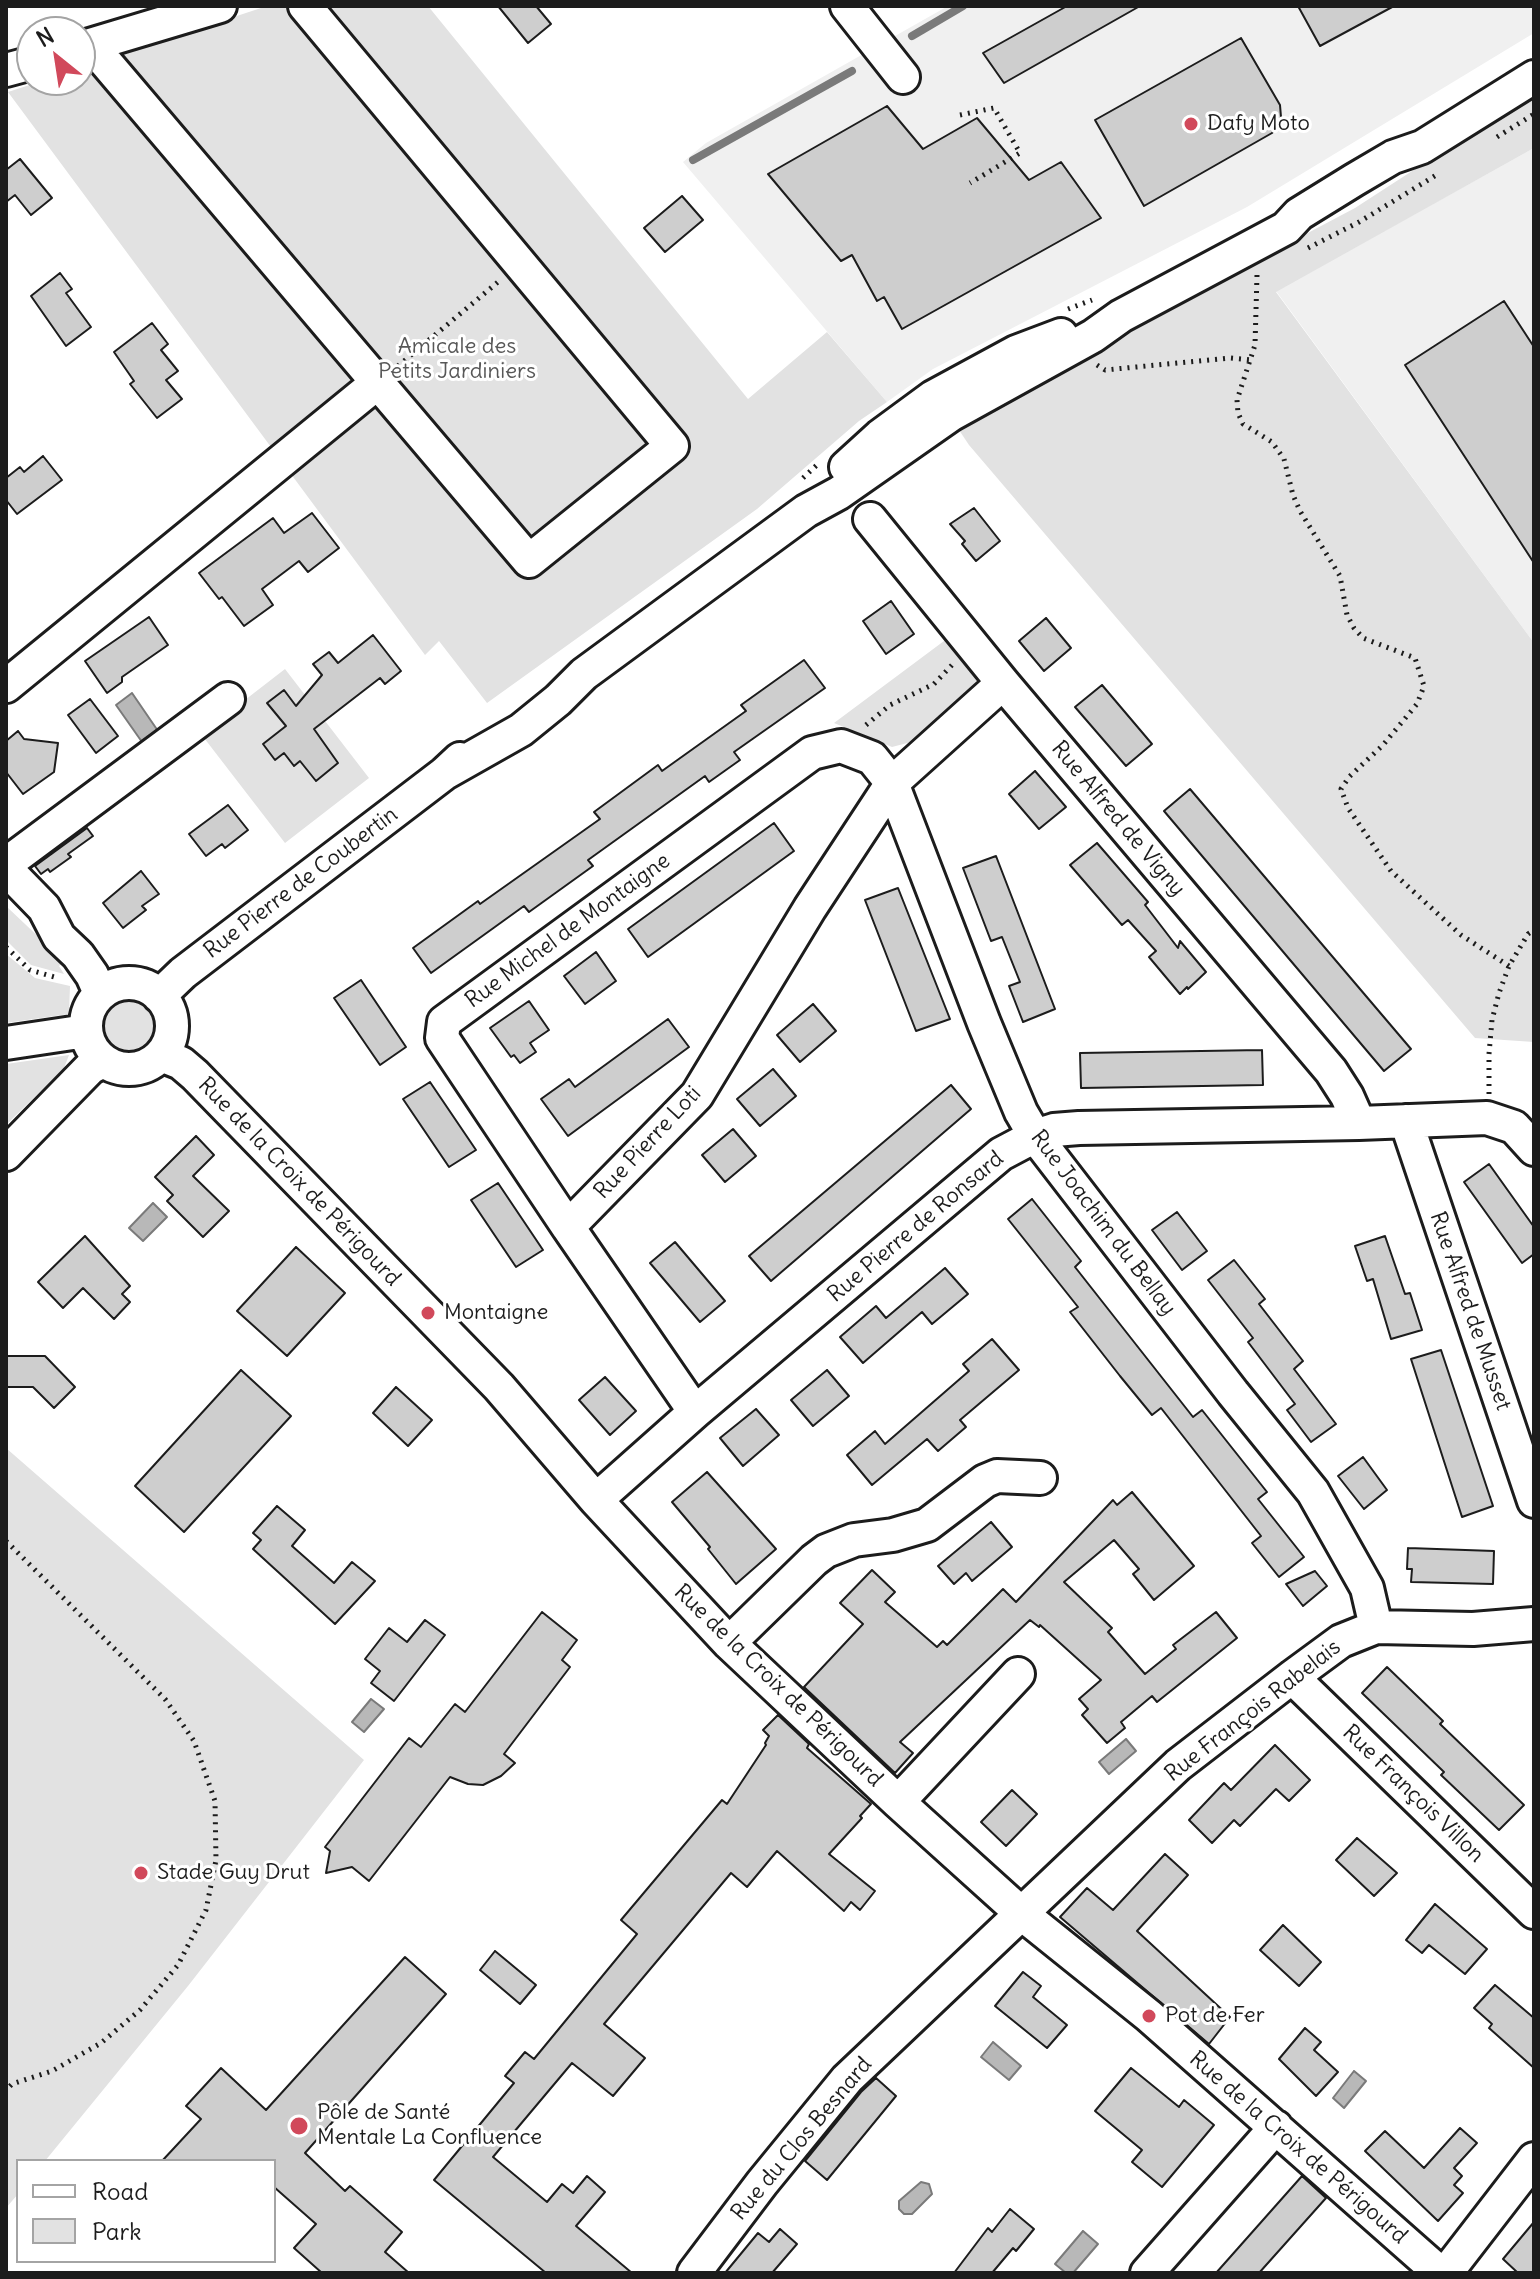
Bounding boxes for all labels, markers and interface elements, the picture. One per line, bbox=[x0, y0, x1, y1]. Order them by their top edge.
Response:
north arrow bbox=[16, 16, 96, 96]
text: N bbox=[31, 21, 59, 53]
place label: Dafy Moto bbox=[1207, 111, 1310, 137]
marker: Dafy Moto bbox=[1182, 115, 1200, 133]
park label: Amicale des Petits Jardiniers bbox=[378, 334, 536, 386]
street label: Rue Alfred de Vigny bbox=[1045, 736, 1191, 902]
street label: Rue Pierre de Coubertin bbox=[199, 802, 403, 964]
street label: Rue Michel de Montaigne bbox=[461, 848, 675, 1014]
street label: Rue de la Croix de Périgourd bbox=[192, 1072, 406, 1292]
street label: Rue Pierre Loti bbox=[589, 1081, 707, 1205]
street label: Rue Joachim du Bellay bbox=[1025, 1125, 1181, 1321]
street label: Rue Pierre de Ronsard bbox=[823, 1146, 1009, 1308]
street label: Rue Alfred de Musset bbox=[1424, 1208, 1516, 1414]
place label: Montaigne bbox=[444, 1300, 548, 1326]
marker: Montaigne bbox=[419, 1304, 437, 1322]
street label: Rue de la Croix de Périgourd bbox=[668, 1579, 888, 1793]
street label: Rue François Rabelais bbox=[1160, 1634, 1346, 1788]
street label: Rue François Villon bbox=[1337, 1720, 1489, 1868]
place label: Stade Guy Drut bbox=[157, 1860, 310, 1886]
marker: Stade Guy Drut bbox=[132, 1864, 150, 1882]
place label: Pot de Fer bbox=[1165, 2003, 1265, 2029]
marker: Pot de Fer bbox=[1140, 2007, 1158, 2025]
street label: Rue de la Croix de Périgourd bbox=[1184, 2046, 1412, 2250]
street label: Rue du Clos Besnard bbox=[726, 2052, 878, 2226]
place label: Pôle de Santé Mentale La Confluence bbox=[317, 2100, 542, 2152]
marker: Pôle de Santé Mentale La Confluence bbox=[288, 2115, 310, 2137]
legend bbox=[16, 2159, 276, 2263]
text: Road bbox=[92, 2176, 148, 2206]
text: Park bbox=[92, 2216, 142, 2246]

